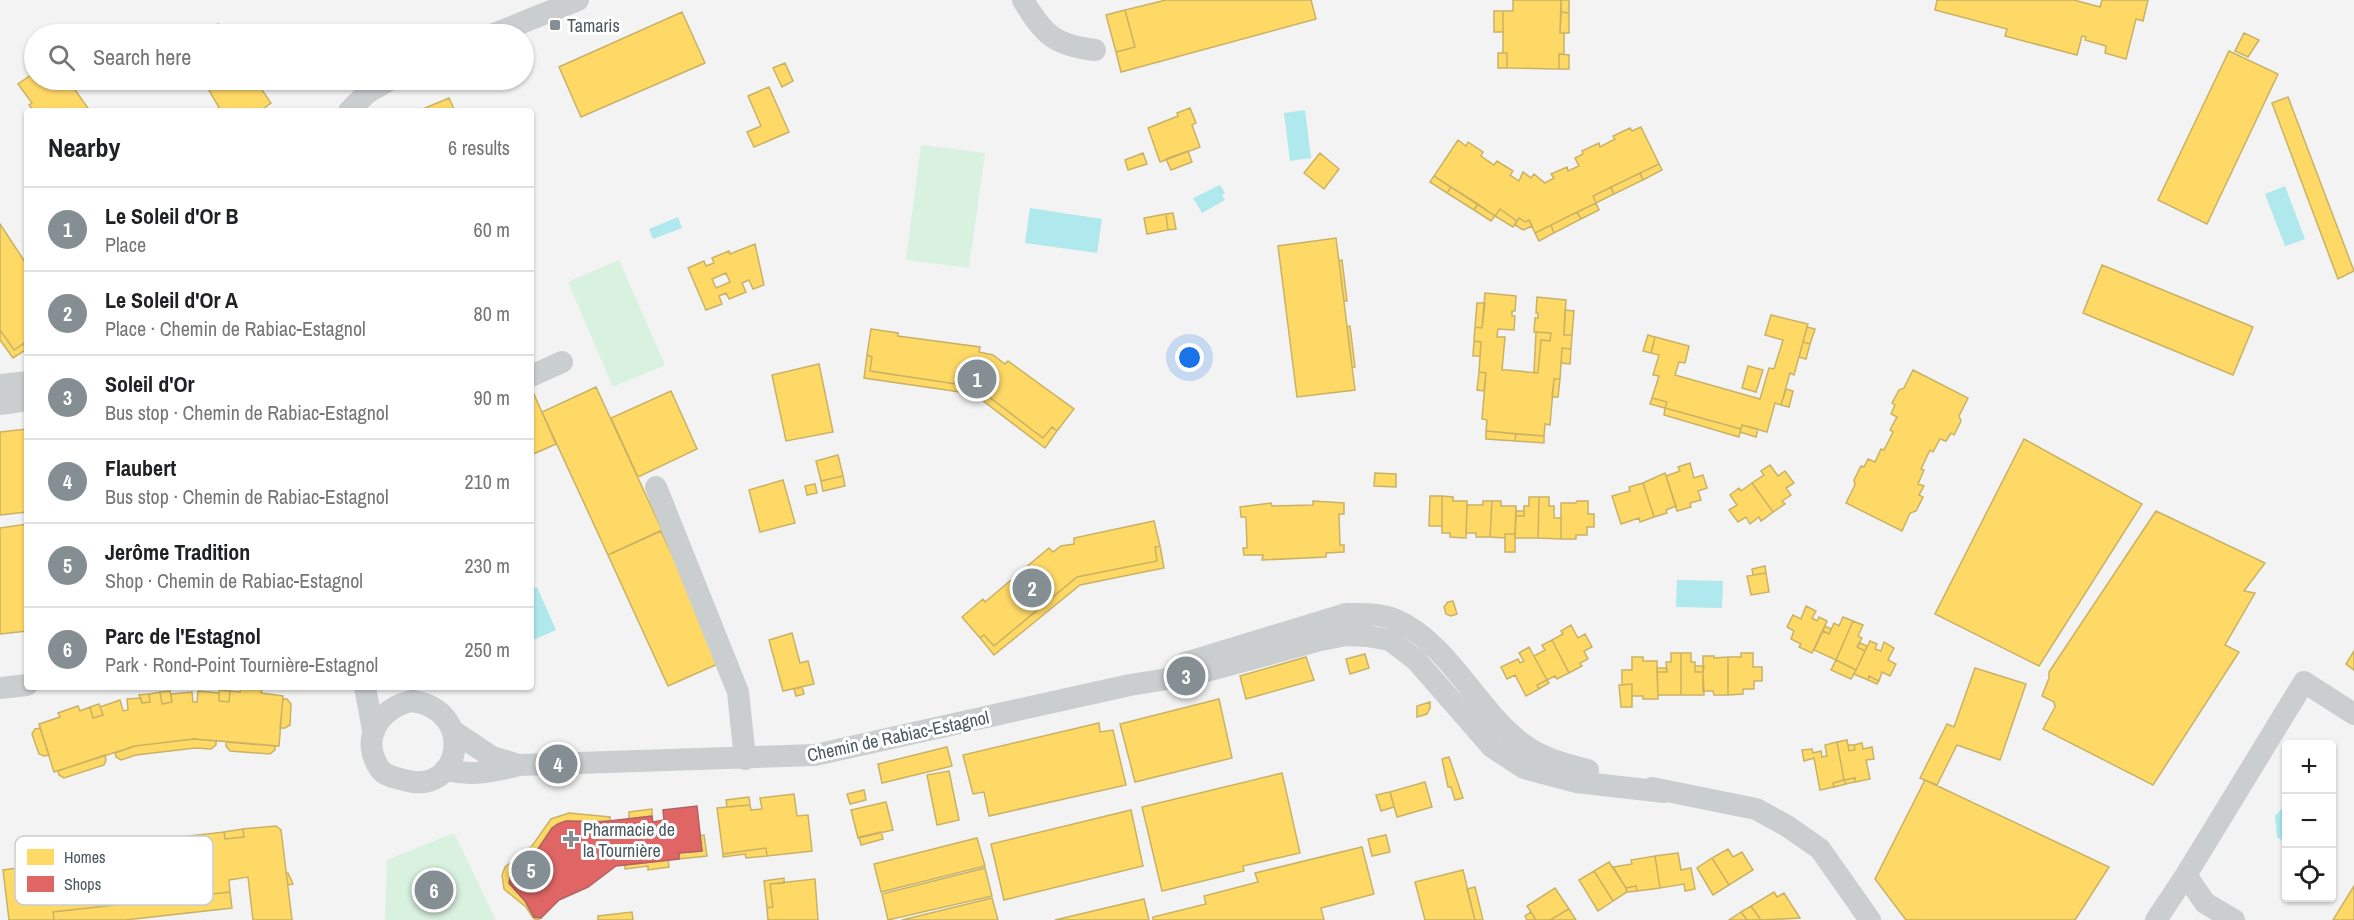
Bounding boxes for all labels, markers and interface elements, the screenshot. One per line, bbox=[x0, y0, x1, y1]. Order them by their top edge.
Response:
place label: Tamaris bbox=[567, 13, 620, 38]
marker: Tamaris bbox=[548, 18, 562, 32]
search box bbox=[24, 24, 534, 90]
icon: search bbox=[45, 41, 78, 74]
text: Search here bbox=[93, 42, 191, 72]
text: Nearby bbox=[48, 130, 120, 165]
text: 6 results bbox=[448, 134, 510, 161]
text: Le Soleil d'Or B bbox=[105, 201, 239, 231]
text: 1 bbox=[63, 216, 72, 243]
text: 60 m bbox=[474, 216, 510, 243]
text: Place bbox=[105, 231, 146, 258]
text: Le Soleil d'Or A bbox=[105, 285, 238, 315]
text: 2 bbox=[63, 300, 72, 327]
text: 80 m bbox=[474, 300, 510, 327]
text: Place · Chemin de Rabiac-Estagnol bbox=[105, 315, 366, 342]
your location bbox=[1175, 343, 1204, 372]
pin: 1 bbox=[958, 356, 996, 401]
text: Soleil d'Or bbox=[105, 369, 195, 399]
text: 3 bbox=[63, 384, 72, 411]
text: 90 m bbox=[474, 384, 510, 411]
text: Bus stop · Chemin de Rabiac-Estagnol bbox=[105, 399, 389, 426]
text: Flaubert bbox=[105, 453, 176, 483]
text: 4 bbox=[63, 468, 72, 495]
text: 210 m bbox=[464, 468, 510, 495]
text: Bus stop · Chemin de Rabiac-Estagnol bbox=[105, 483, 389, 510]
text: Jerôme Tradition bbox=[105, 537, 250, 567]
text: 5 bbox=[63, 552, 72, 579]
text: 230 m bbox=[464, 552, 510, 579]
pin: 2 bbox=[1012, 566, 1052, 610]
text: Shop · Chemin de Rabiac-Estagnol bbox=[105, 567, 363, 594]
text: Parc de l'Estagnol bbox=[105, 621, 261, 651]
text: 6 bbox=[63, 636, 72, 663]
text: 250 m bbox=[464, 636, 510, 663]
text: Park · Rond-Point Tournière-Estagnol bbox=[105, 651, 378, 678]
pin: 3 bbox=[1166, 654, 1206, 698]
street label: Chemin de Rabiac-Estagnol bbox=[805, 704, 991, 768]
map controls bbox=[2282, 740, 2336, 902]
button: + bbox=[2282, 740, 2336, 794]
pin: 4 bbox=[538, 742, 578, 786]
button: − bbox=[2282, 794, 2336, 848]
place label: Pharmacie de la Tournière bbox=[583, 817, 675, 863]
marker: Pharmacie de la Tournière bbox=[564, 832, 578, 846]
legend bbox=[15, 836, 213, 905]
text: Homes bbox=[64, 846, 106, 868]
pin: 5 bbox=[512, 848, 550, 892]
button: locate bbox=[2282, 848, 2336, 902]
pin: 6 bbox=[414, 868, 454, 912]
text: Shops bbox=[64, 873, 101, 895]

